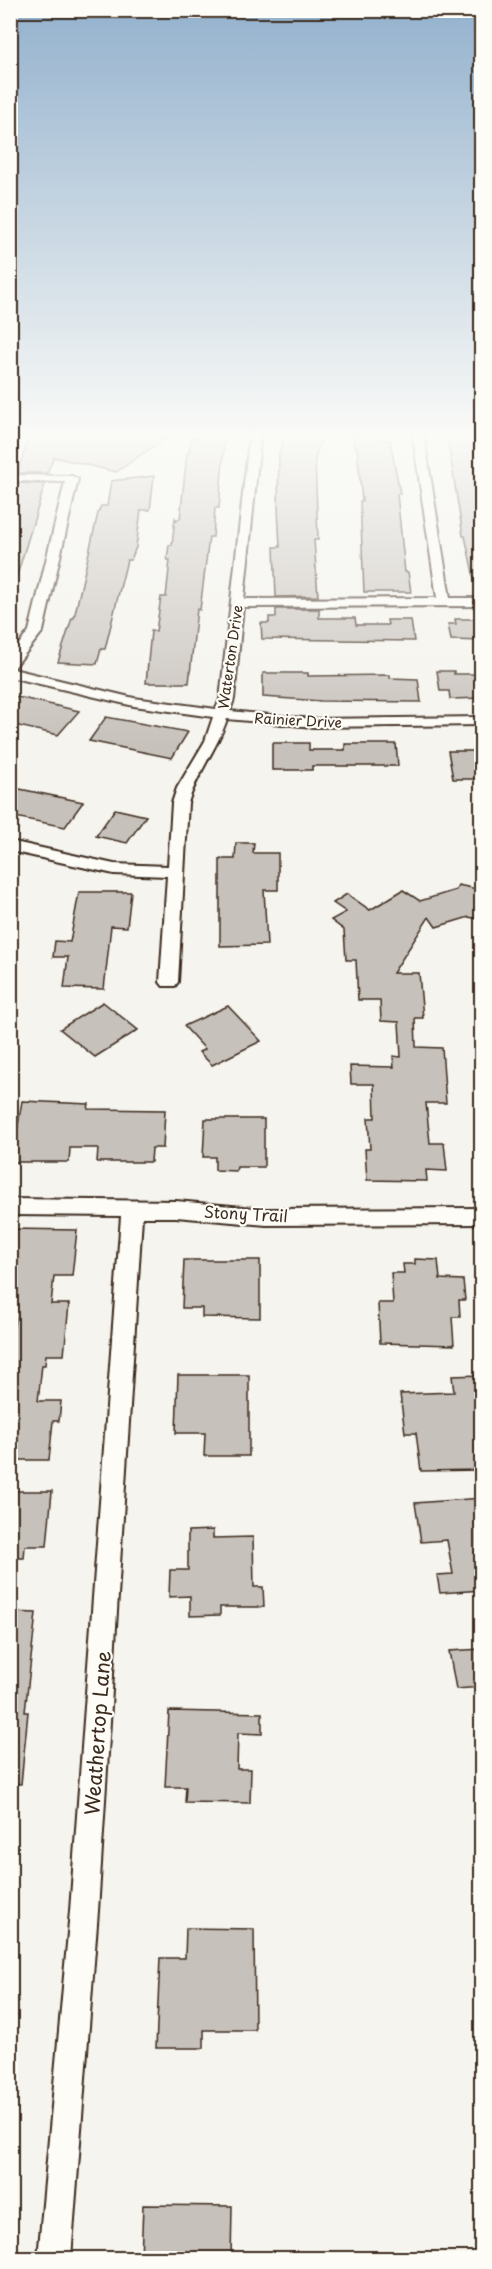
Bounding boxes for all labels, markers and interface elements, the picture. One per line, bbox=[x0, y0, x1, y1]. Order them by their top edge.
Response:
street label: Waterton Drive bbox=[212, 604, 248, 710]
street label: Rainier Drive bbox=[253, 707, 343, 733]
street label: Stony Trail bbox=[203, 1199, 289, 1227]
street label: Weathertop Lane bbox=[76, 1650, 118, 1816]

